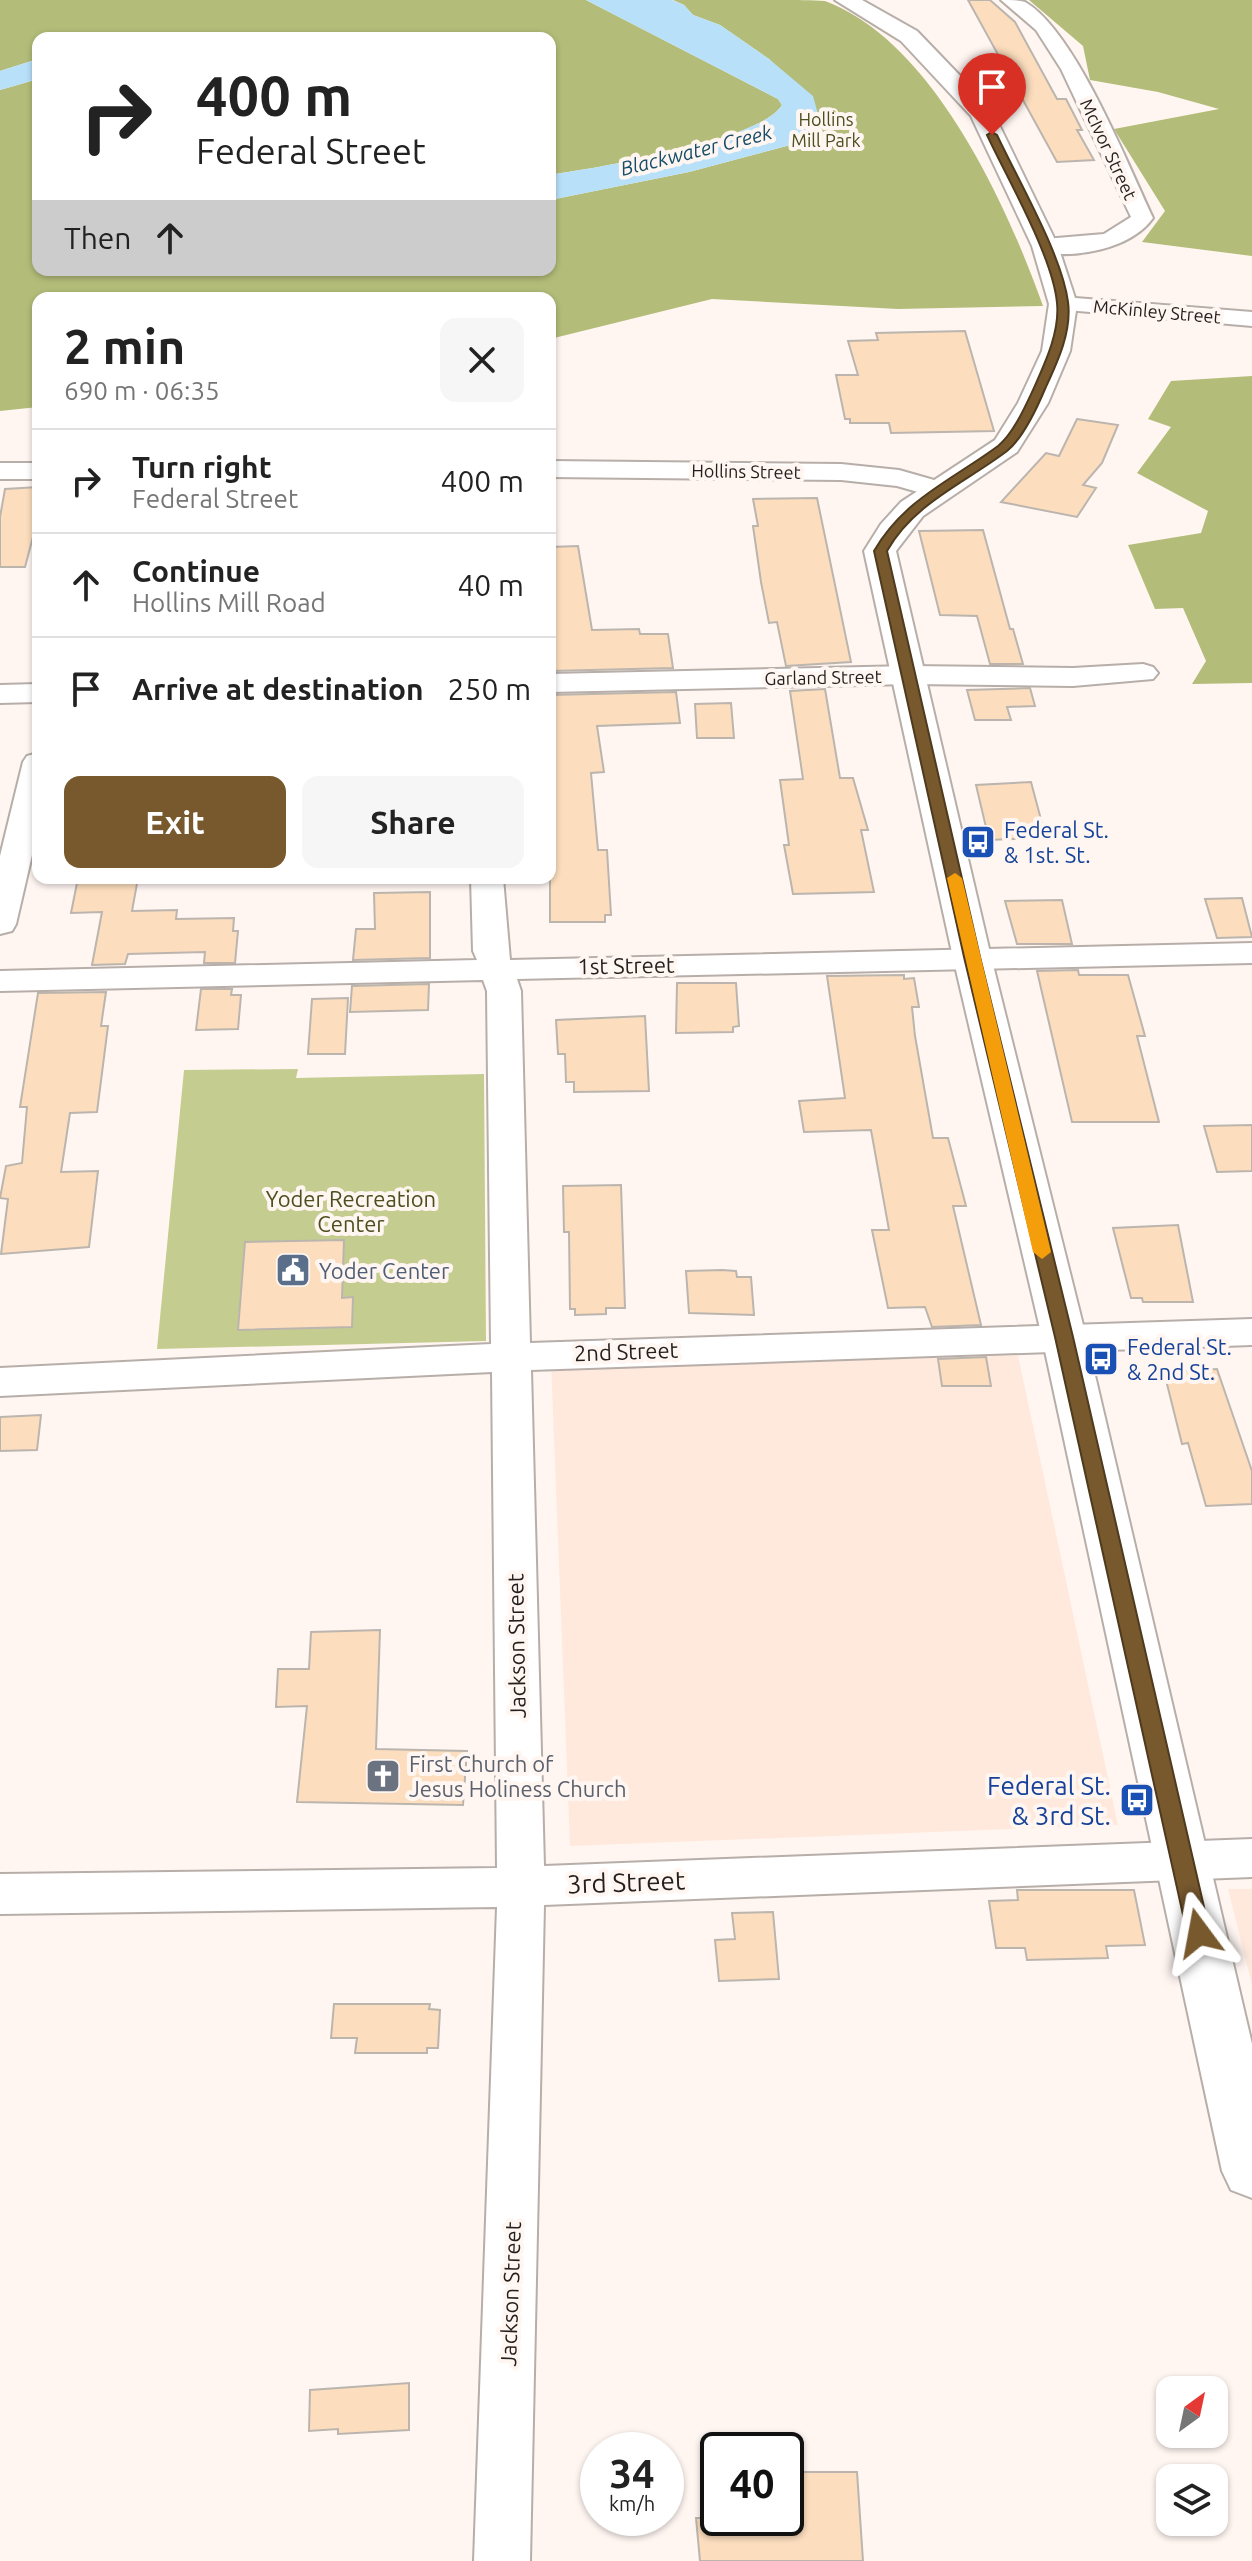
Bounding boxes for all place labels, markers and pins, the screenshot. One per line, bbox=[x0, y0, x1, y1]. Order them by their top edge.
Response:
pin bbox=[958, 53, 1026, 135]
place label: Federal St. & 1st. St. bbox=[1004, 817, 1109, 867]
bus stop icon: Federal St. & 1st. St. bbox=[959, 823, 997, 861]
public building icon: Yoder Center bbox=[274, 1251, 312, 1289]
place label: Yoder Center bbox=[319, 1258, 450, 1283]
place label: Federal St. & 2nd St. bbox=[1127, 1334, 1232, 1384]
bus stop icon: Federal St. & 2nd St. bbox=[1082, 1340, 1120, 1378]
place label: First Church of Jesus Holiness Church bbox=[409, 1751, 627, 1801]
church icon: First Church of Jesus Holiness Church bbox=[364, 1757, 402, 1795]
place label: Federal St. & 3rd St. bbox=[987, 1771, 1111, 1830]
bus stop icon: Federal St. & 3rd St. bbox=[1118, 1781, 1156, 1819]

